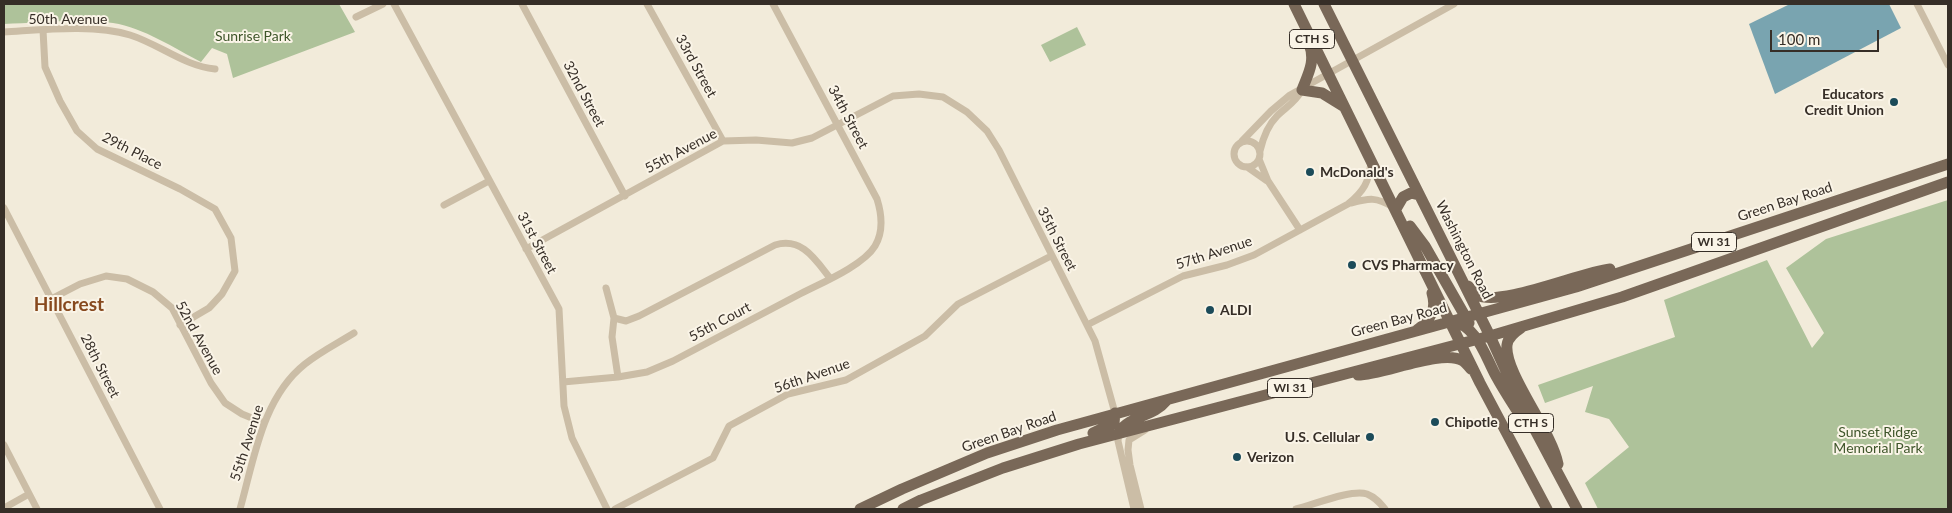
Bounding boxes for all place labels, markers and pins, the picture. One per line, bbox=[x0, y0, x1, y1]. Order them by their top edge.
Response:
place label: Educators Credit Union bbox=[1805, 86, 1884, 118]
marker: Educators Credit Union bbox=[1888, 96, 1900, 108]
place label: McDonald's bbox=[1320, 164, 1394, 180]
marker: McDonald's bbox=[1304, 166, 1316, 178]
place label: CVS Pharmacy bbox=[1362, 257, 1454, 273]
marker: CVS Pharmacy bbox=[1346, 259, 1358, 271]
place label: ALDI bbox=[1220, 302, 1252, 318]
marker: ALDI bbox=[1204, 304, 1216, 316]
place label: Chipotle bbox=[1445, 414, 1498, 430]
marker: Chipotle bbox=[1429, 416, 1441, 428]
place label: U.S. Cellular bbox=[1285, 429, 1360, 445]
marker: U.S. Cellular bbox=[1364, 431, 1376, 443]
place label: Verizon bbox=[1247, 449, 1294, 465]
marker: Verizon bbox=[1231, 451, 1243, 463]

